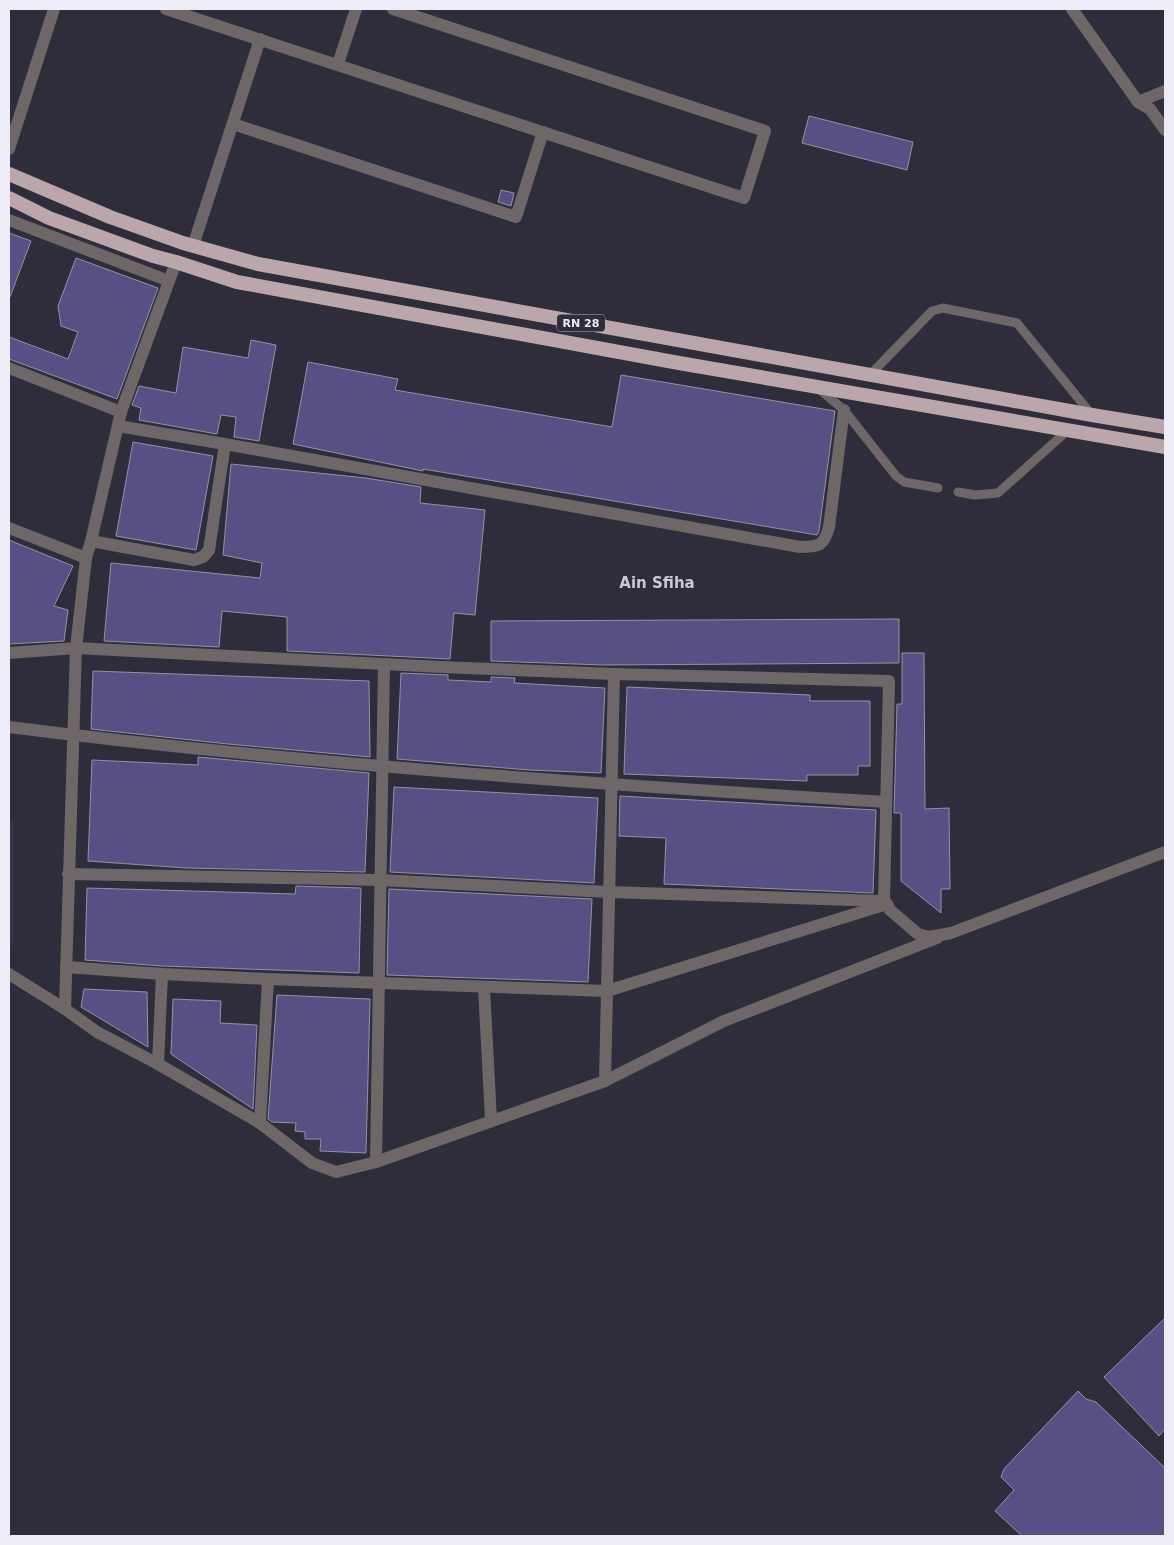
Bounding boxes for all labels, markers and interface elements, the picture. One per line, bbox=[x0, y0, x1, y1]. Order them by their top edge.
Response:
road number: RN 28 bbox=[557, 314, 605, 332]
district label: Ain Sfiha bbox=[619, 574, 695, 592]

